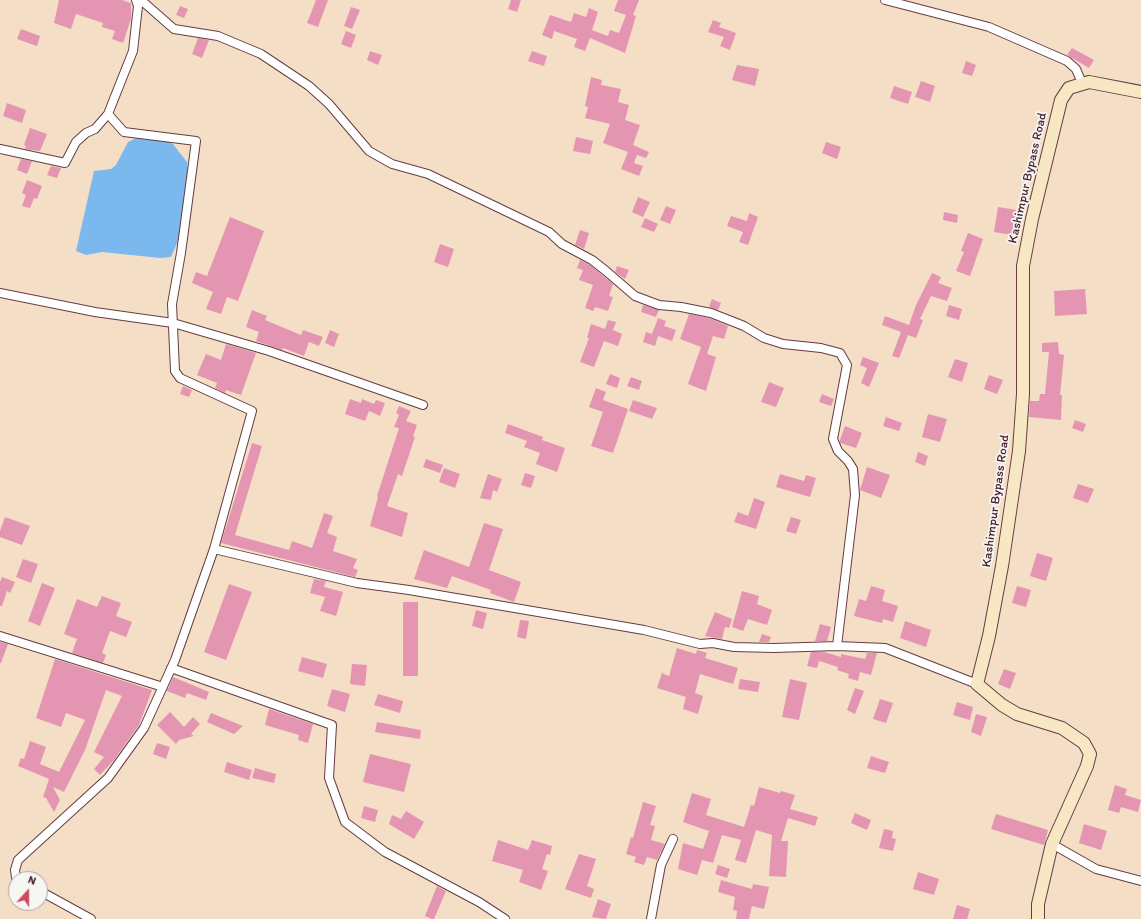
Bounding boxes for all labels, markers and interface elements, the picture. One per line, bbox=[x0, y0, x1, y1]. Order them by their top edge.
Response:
street label: Kashimpur Bypass Road bbox=[1005, 111, 1051, 245]
street label: Kashimpur Bypass Road bbox=[979, 434, 1013, 568]
north arrow bbox=[8, 871, 48, 911]
text: N bbox=[26, 873, 38, 888]

